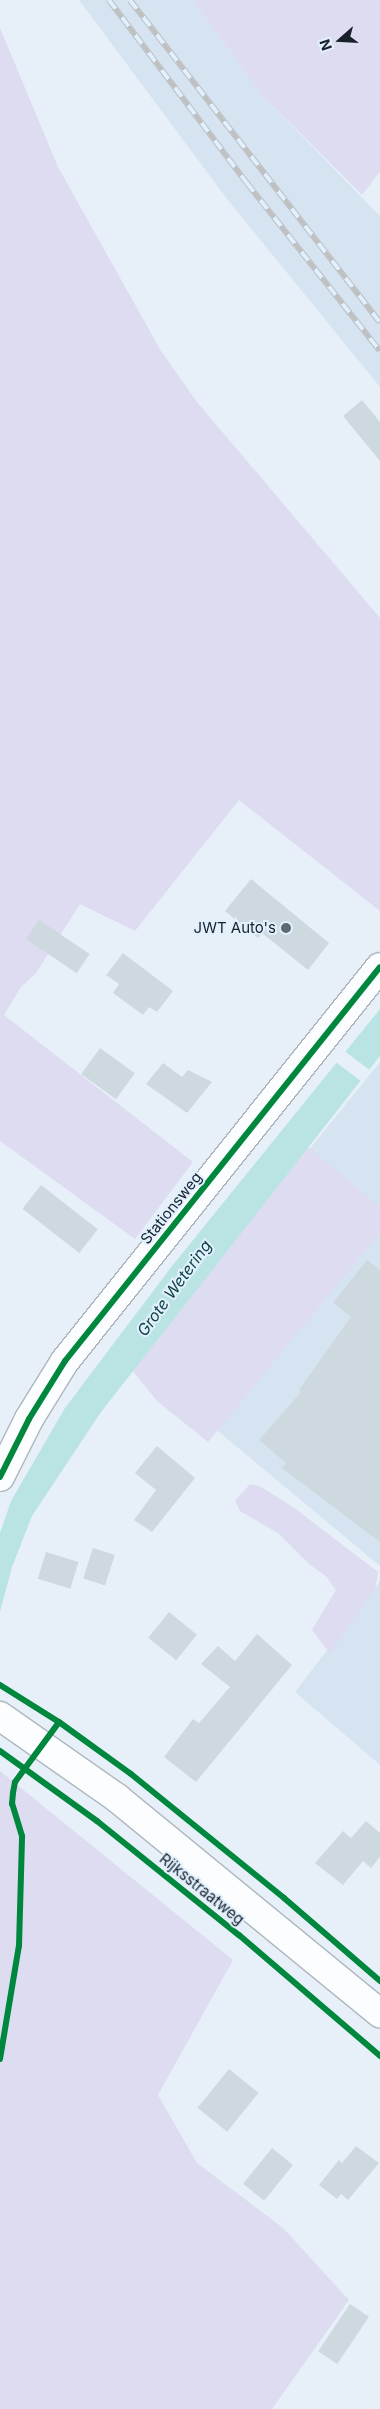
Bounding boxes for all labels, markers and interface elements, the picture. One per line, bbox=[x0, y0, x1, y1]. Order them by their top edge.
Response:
north arrow bbox=[315, 15, 365, 65]
text: N bbox=[316, 37, 335, 53]
place label: JWT Auto's bbox=[194, 919, 276, 937]
marker: JWT Auto's bbox=[280, 922, 292, 934]
street label: Stationsweg bbox=[137, 1168, 205, 1248]
water label: Grote Wetering bbox=[133, 1236, 215, 1340]
street label: Rijksstraatweg bbox=[156, 1849, 248, 1929]

